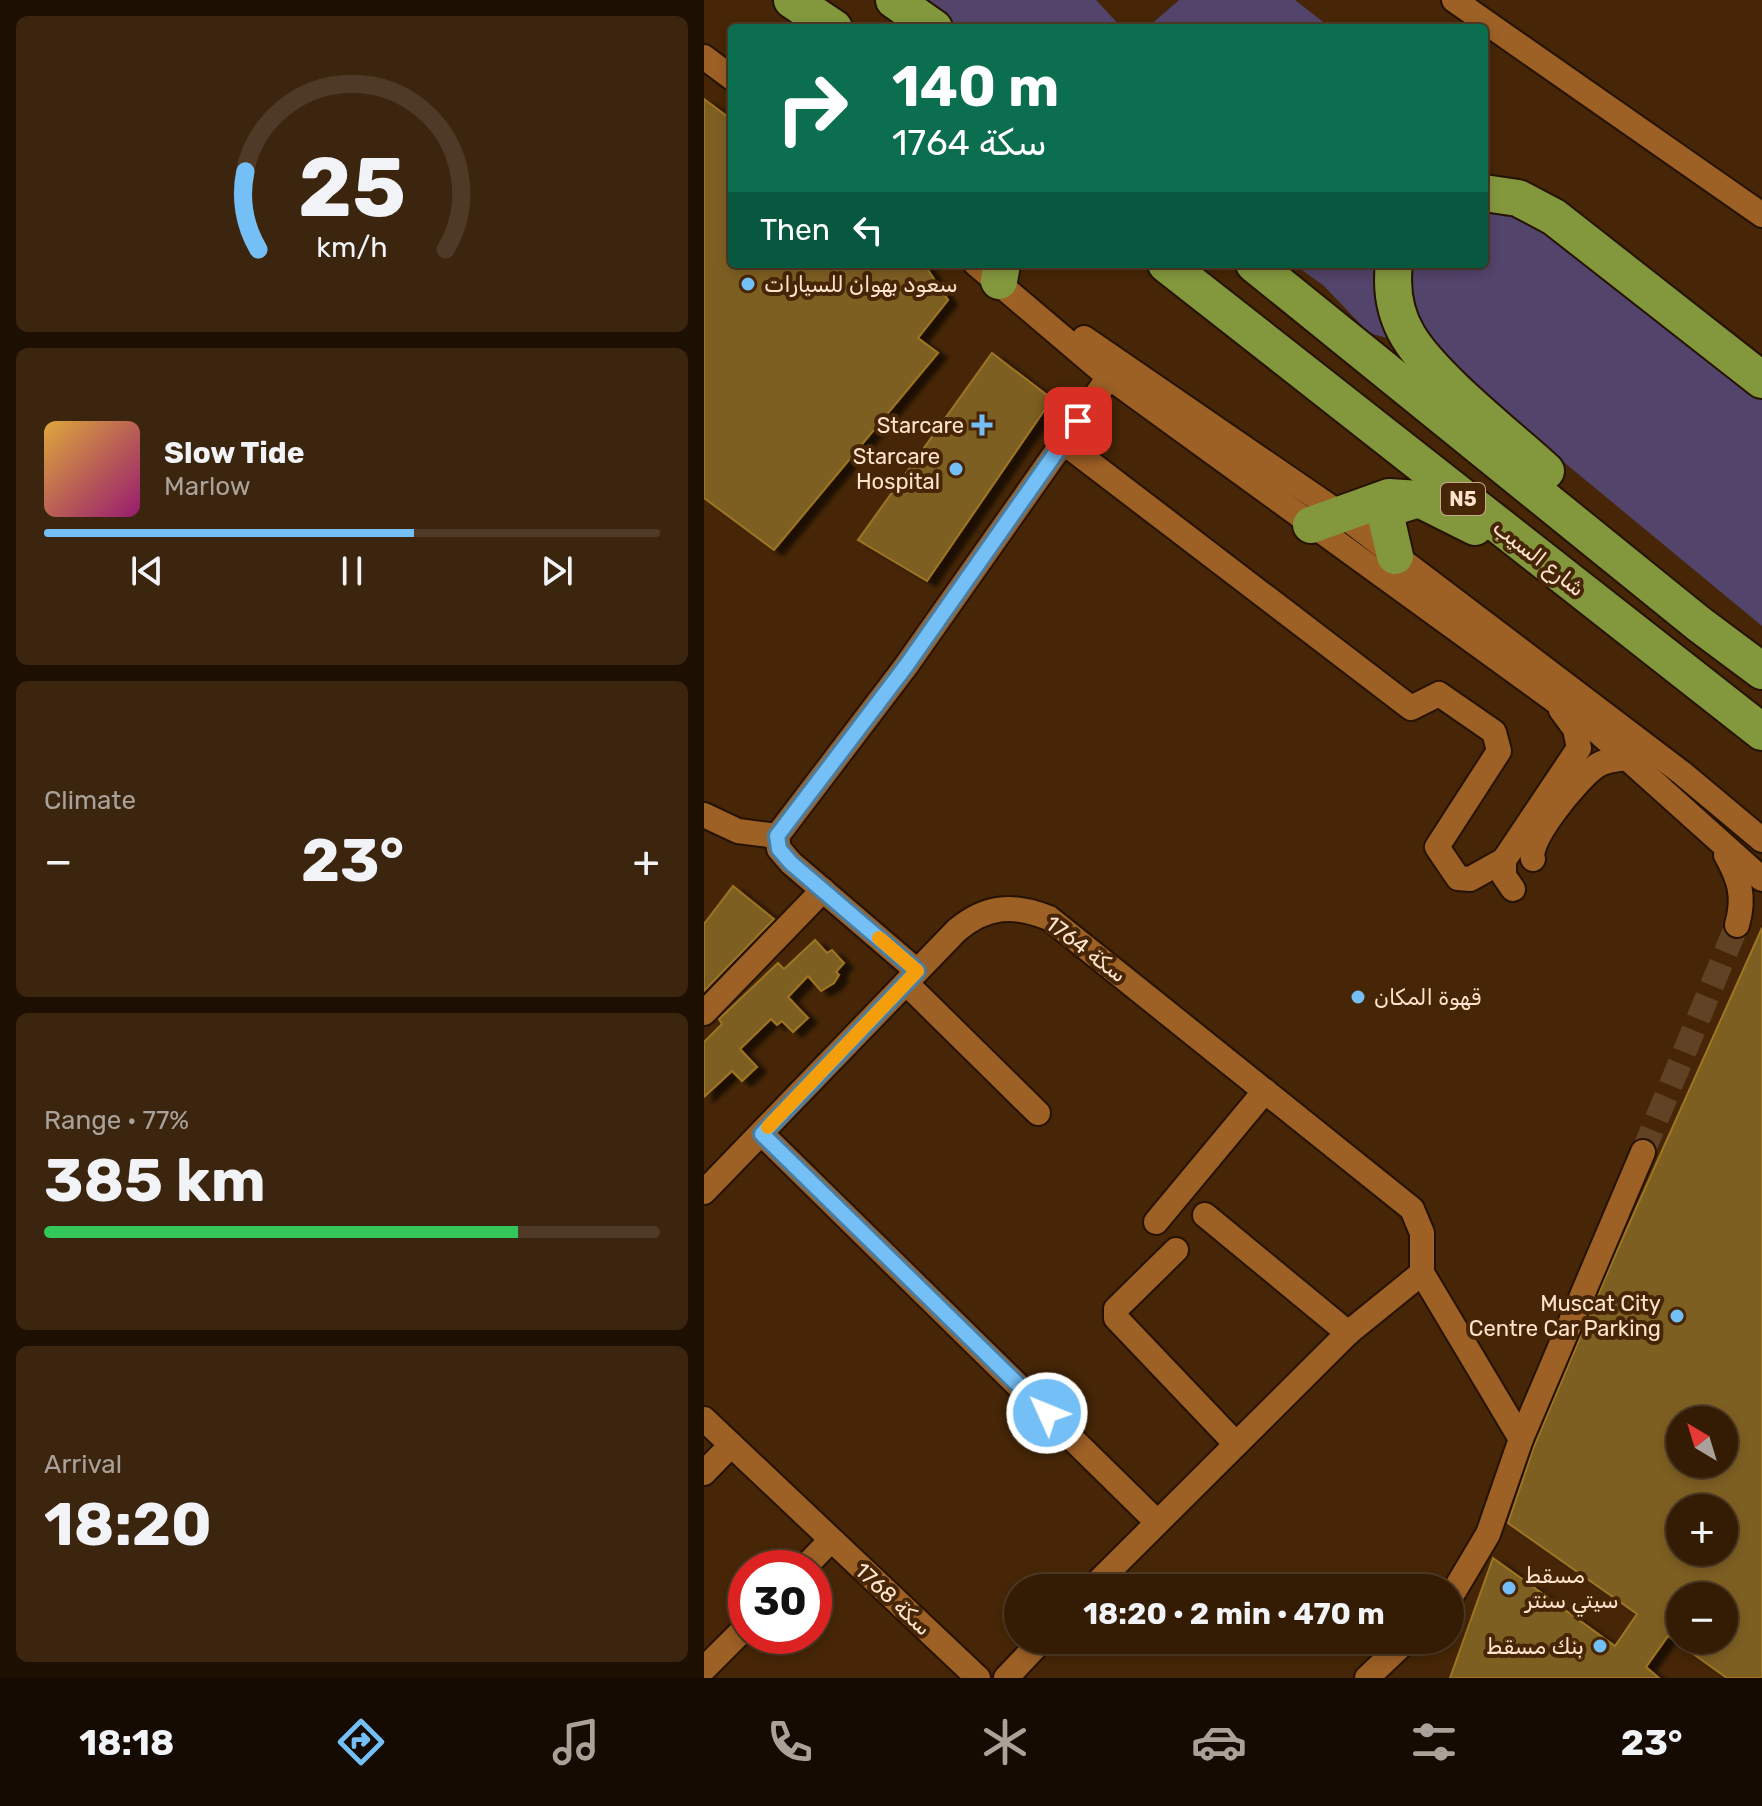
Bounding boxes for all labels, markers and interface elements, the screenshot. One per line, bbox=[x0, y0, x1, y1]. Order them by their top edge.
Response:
text: 140 m bbox=[892, 54, 1059, 120]
icon: right bbox=[760, 56, 864, 160]
text: سكة 1764 bbox=[892, 121, 1047, 164]
text: 25 bbox=[298, 138, 406, 237]
icon: left bbox=[846, 208, 890, 252]
text: Then bbox=[760, 212, 830, 248]
text: km/h bbox=[316, 230, 388, 264]
place label: سعود بهوان للسيارات bbox=[764, 271, 958, 298]
marker: سعود بهوان للسيارات bbox=[739, 275, 757, 293]
pin bbox=[1044, 387, 1112, 455]
icon: arrive bbox=[1056, 399, 1100, 443]
place label: Starcare bbox=[877, 412, 964, 439]
marker: Starcare bbox=[971, 414, 993, 436]
text: Slow Tide bbox=[164, 435, 304, 471]
place label: Starcare Hospital bbox=[853, 443, 940, 495]
marker: Starcare Hospital bbox=[947, 460, 965, 478]
text: Marlow bbox=[164, 471, 251, 502]
road number: N5 bbox=[1441, 483, 1485, 515]
street label: شارع السيب bbox=[1486, 514, 1590, 604]
icon: previous bbox=[125, 549, 169, 593]
icon: pause bbox=[330, 549, 374, 593]
icon: next bbox=[535, 549, 579, 593]
text: Climate bbox=[44, 785, 136, 816]
text: 23° bbox=[301, 825, 404, 896]
text: − bbox=[44, 835, 73, 887]
text: + bbox=[633, 835, 660, 887]
street label: سكة 1764 bbox=[1040, 910, 1132, 988]
place label: قهوة المكان bbox=[1374, 984, 1481, 1011]
marker: قهوة المكان bbox=[1349, 988, 1367, 1006]
text: Range · 77% bbox=[44, 1105, 189, 1136]
text: 385 km bbox=[44, 1145, 266, 1216]
place label: Muscat City Centre Car Parking bbox=[1469, 1290, 1661, 1342]
marker: Muscat City Centre Car Parking bbox=[1668, 1307, 1686, 1325]
position arrow bbox=[1005, 1371, 1089, 1455]
north arrow bbox=[1666, 1406, 1738, 1478]
map controls bbox=[1666, 1406, 1738, 1654]
text: Arrival bbox=[44, 1449, 122, 1480]
text: 18:20 bbox=[44, 1489, 212, 1560]
button: + bbox=[1666, 1494, 1738, 1566]
speed limit sign: 30 bbox=[728, 1550, 832, 1654]
street label: سكة 1768 bbox=[849, 1557, 937, 1641]
place label: مسقط سيتي سنتر bbox=[1523, 1562, 1619, 1617]
marker: مسقط سيتي سنتر bbox=[1500, 1579, 1518, 1597]
button: − bbox=[1666, 1582, 1738, 1654]
text: 18:20 · 2 min · 470 m bbox=[1083, 1596, 1385, 1632]
place label: بنك مسقط bbox=[1486, 1633, 1584, 1660]
marker: بنك مسقط bbox=[1591, 1637, 1609, 1655]
icon: directions bbox=[333, 1714, 389, 1770]
icon: music bbox=[548, 1714, 604, 1770]
icon: phone bbox=[762, 1714, 818, 1770]
icon: climate bbox=[977, 1714, 1033, 1770]
icon: car bbox=[1191, 1714, 1247, 1770]
icon: filters bbox=[1406, 1714, 1462, 1770]
text: 18:18 bbox=[79, 1721, 174, 1764]
text: 23° bbox=[1621, 1721, 1683, 1764]

